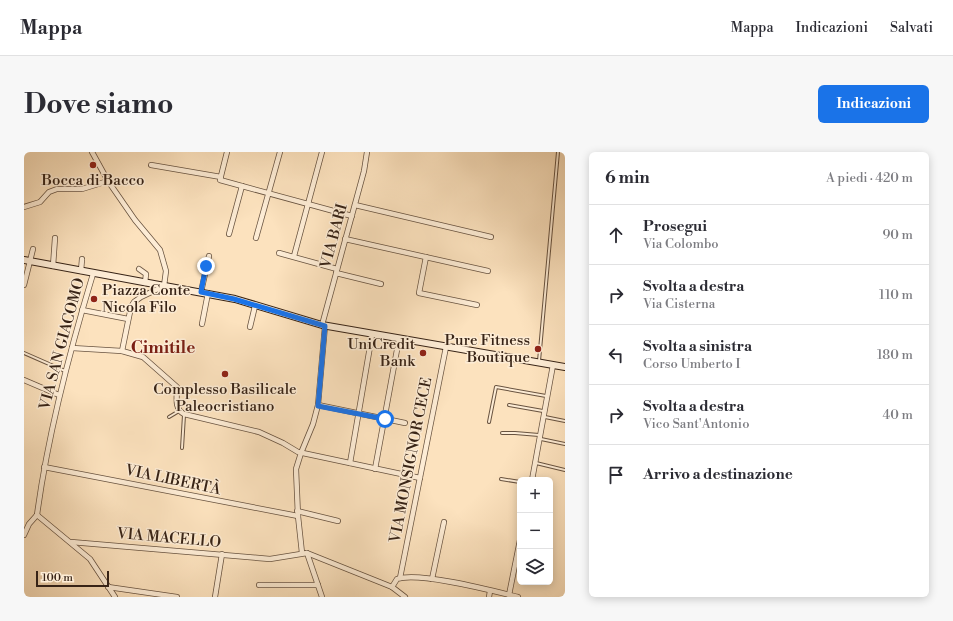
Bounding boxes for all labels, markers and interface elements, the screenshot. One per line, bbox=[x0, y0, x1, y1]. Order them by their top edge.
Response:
text: Mappa bbox=[20, 16, 82, 40]
text: Mappa bbox=[731, 19, 773, 37]
text: Indicazioni bbox=[795, 19, 868, 37]
text: Salvati bbox=[890, 19, 933, 37]
button: Indicazioni bbox=[818, 85, 929, 123]
text: Dove siamo bbox=[24, 87, 173, 122]
marker: Bocca di Bacco bbox=[88, 160, 98, 170]
text: 6 min bbox=[605, 167, 650, 189]
text: A piedi · 420 m bbox=[826, 170, 913, 186]
place label: Bocca di Bacco bbox=[40, 171, 145, 190]
street label: VIA BARI bbox=[316, 201, 352, 271]
text: Prosegui bbox=[643, 217, 707, 236]
icon: ahead bbox=[605, 224, 627, 246]
text: 90 m bbox=[882, 227, 913, 243]
text: Via Colombo bbox=[643, 236, 719, 252]
route end bbox=[197, 257, 215, 275]
street label: VIA SAN GIACOMO bbox=[35, 276, 89, 413]
text: Svolta a destra bbox=[643, 277, 744, 296]
place label: Piazza Conte Nicola Filo bbox=[102, 281, 190, 317]
icon: right bbox=[605, 284, 627, 306]
text: 110 m bbox=[879, 287, 913, 303]
marker: Piazza Conte Nicola Filo bbox=[89, 294, 99, 304]
text: Via Cisterna bbox=[643, 296, 715, 312]
place label: Pure Fitness Boutique bbox=[445, 331, 530, 367]
place label: UniCredit Bank bbox=[348, 335, 416, 371]
district label: Cimitile bbox=[131, 337, 195, 359]
text: Svolta a sinistra bbox=[643, 337, 752, 356]
marker: Pure Fitness Boutique bbox=[533, 344, 543, 354]
icon: left bbox=[605, 344, 627, 366]
text: 180 m bbox=[877, 347, 913, 363]
marker: UniCredit Bank bbox=[418, 348, 428, 358]
text: Corso Umberto I bbox=[643, 356, 741, 372]
marker: Complesso Basilicale Paleocristiano bbox=[220, 369, 230, 379]
street label: VIA MONSIGNOR CECE bbox=[385, 376, 436, 545]
place label: Complesso Basilicale Paleocristiano bbox=[153, 380, 297, 416]
text: Svolta a destra bbox=[643, 397, 744, 416]
icon: right bbox=[605, 404, 627, 426]
text: 40 m bbox=[883, 407, 913, 423]
route start bbox=[376, 410, 394, 428]
text: Vico Sant'Antonio bbox=[643, 416, 749, 432]
street label: VIA LIBERTÀ bbox=[123, 459, 223, 500]
icon: arrive bbox=[605, 464, 627, 486]
text: Arrivo a destinazione bbox=[643, 465, 793, 484]
map controls bbox=[517, 477, 553, 585]
button: + bbox=[517, 477, 553, 513]
button: − bbox=[517, 513, 553, 549]
street label: VIA MACELLO bbox=[115, 524, 222, 552]
button: layers bbox=[517, 549, 553, 585]
scale bar bbox=[36, 569, 109, 588]
text: 100 m bbox=[42, 571, 73, 585]

